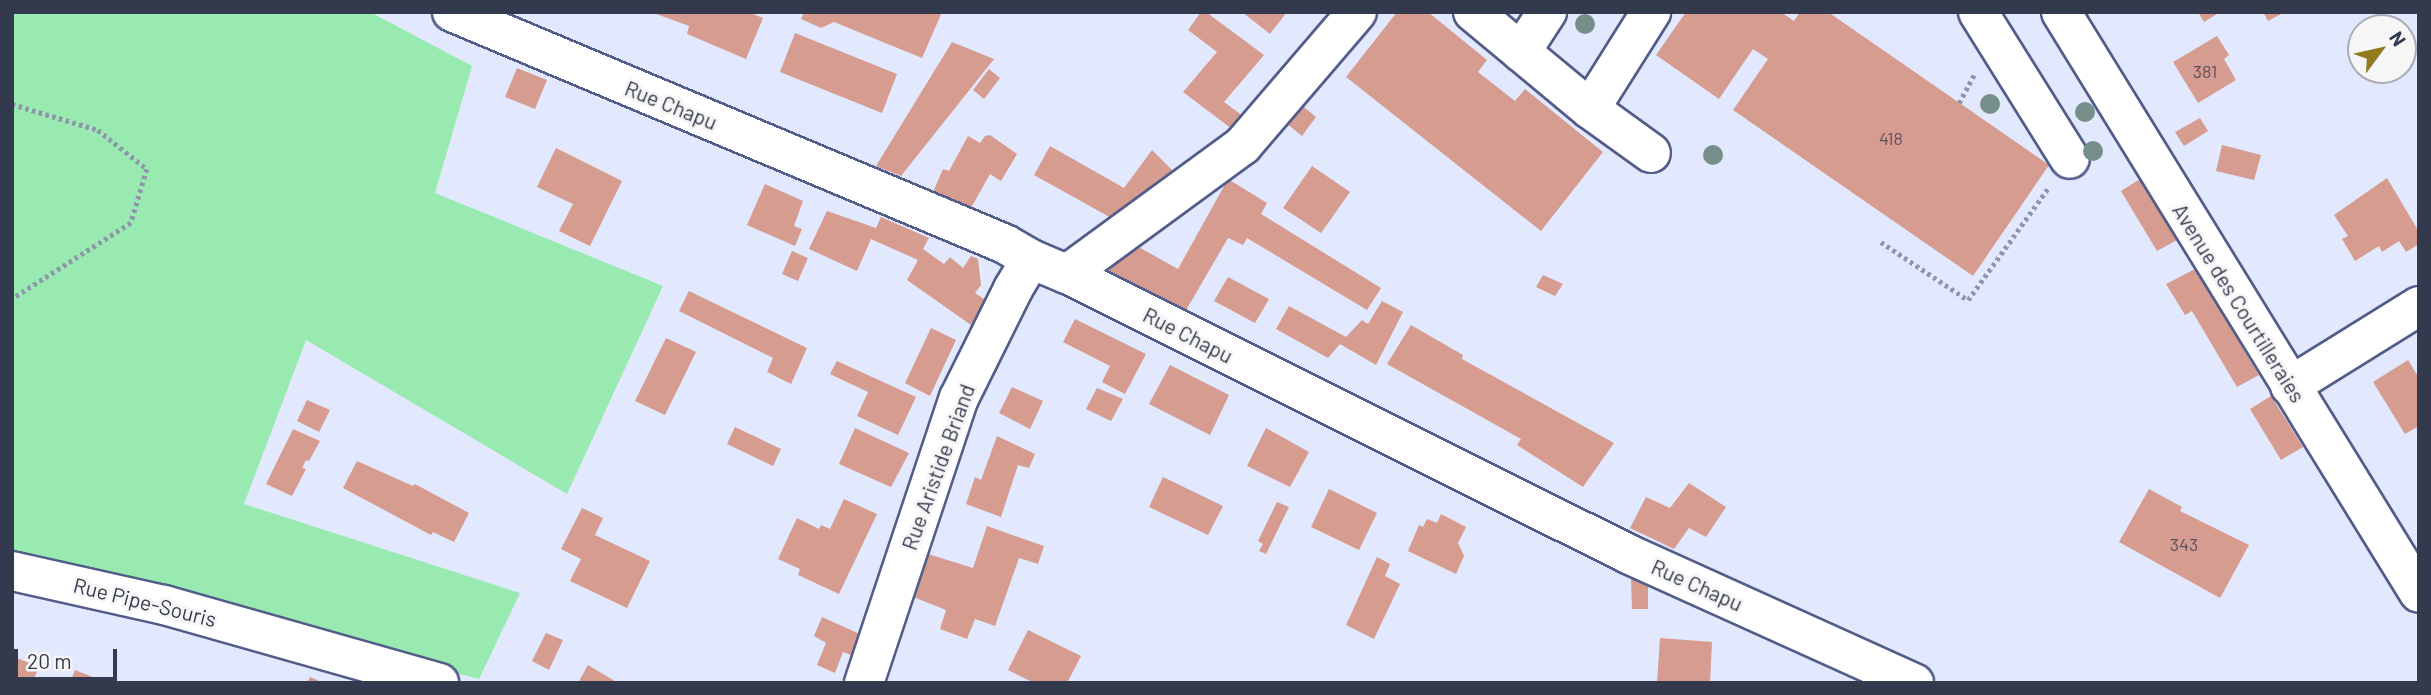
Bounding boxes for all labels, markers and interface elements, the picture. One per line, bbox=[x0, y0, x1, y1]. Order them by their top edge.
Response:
north arrow bbox=[2347, 14, 2417, 84]
text: N bbox=[2385, 27, 2411, 50]
house number: 381 bbox=[2193, 60, 2217, 82]
street label: Rue Chapu bbox=[621, 75, 721, 135]
house number: 418 bbox=[1879, 127, 1903, 149]
street label: Avenue des Courtilleraies bbox=[2167, 199, 2311, 407]
street label: Rue Chapu bbox=[1139, 302, 1237, 368]
street label: Rue Aristide Briand bbox=[896, 381, 980, 553]
house number: 343 bbox=[2170, 533, 2198, 555]
street label: Rue Chapu bbox=[1648, 554, 1746, 616]
street label: Rue Pipe-Souris bbox=[71, 572, 219, 632]
scale bar bbox=[18, 636, 121, 680]
text: 20 m bbox=[27, 648, 72, 673]

